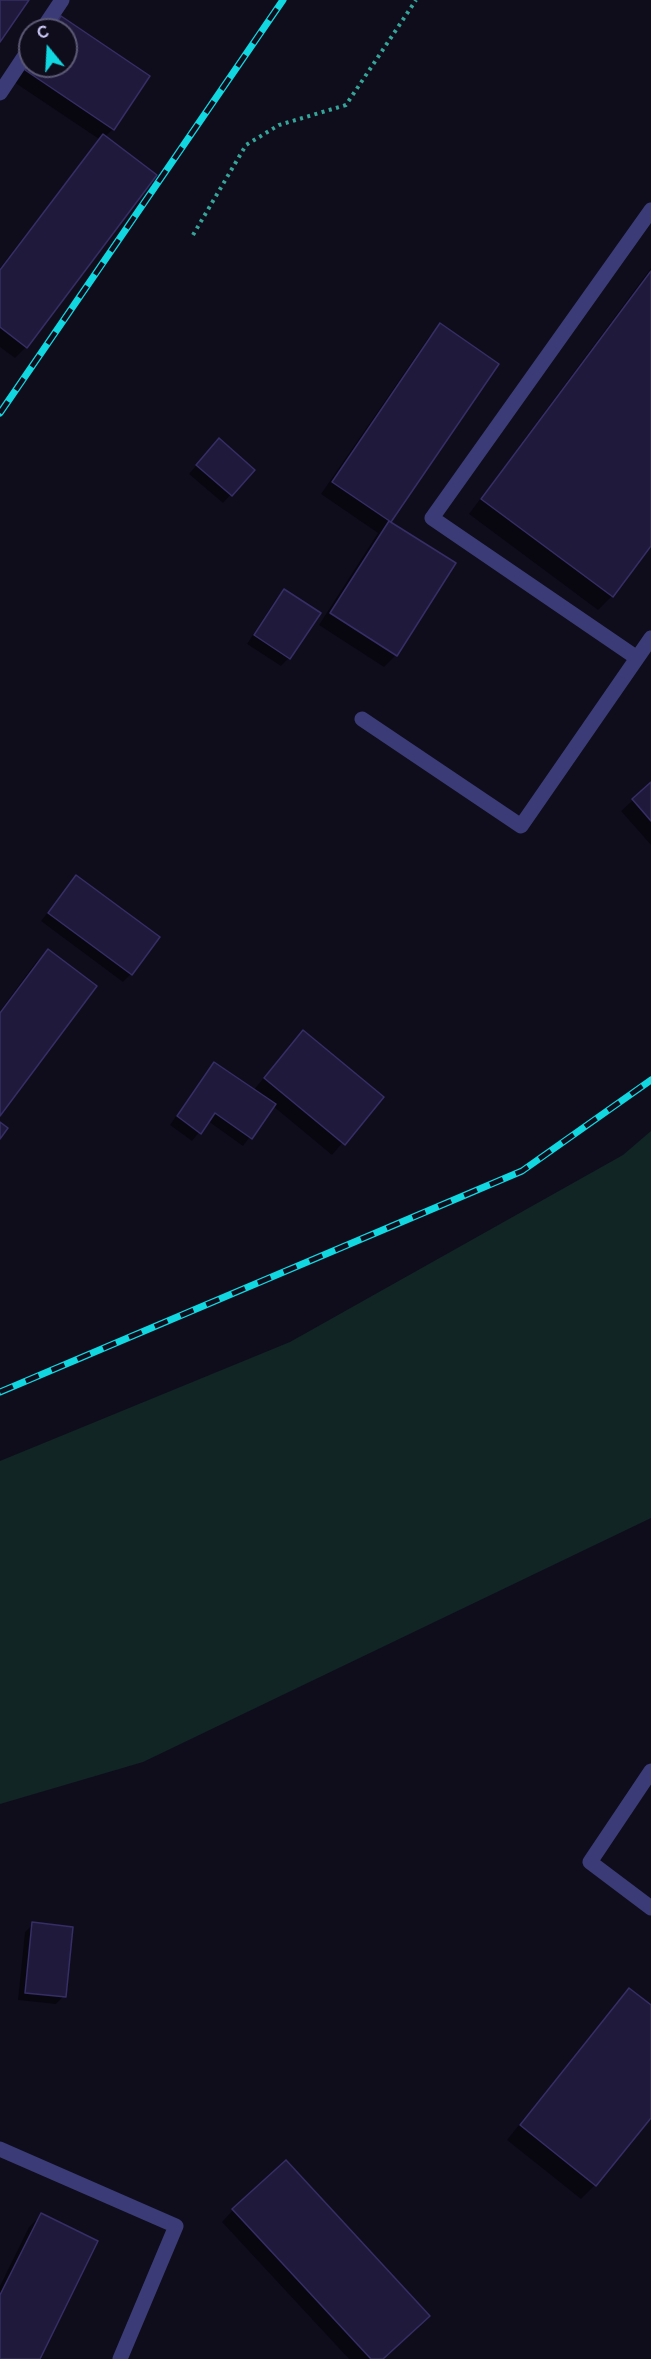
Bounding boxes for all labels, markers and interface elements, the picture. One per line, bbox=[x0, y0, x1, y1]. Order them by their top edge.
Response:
north arrow bbox=[18, 18, 78, 78]
text: С bbox=[35, 22, 51, 43]

